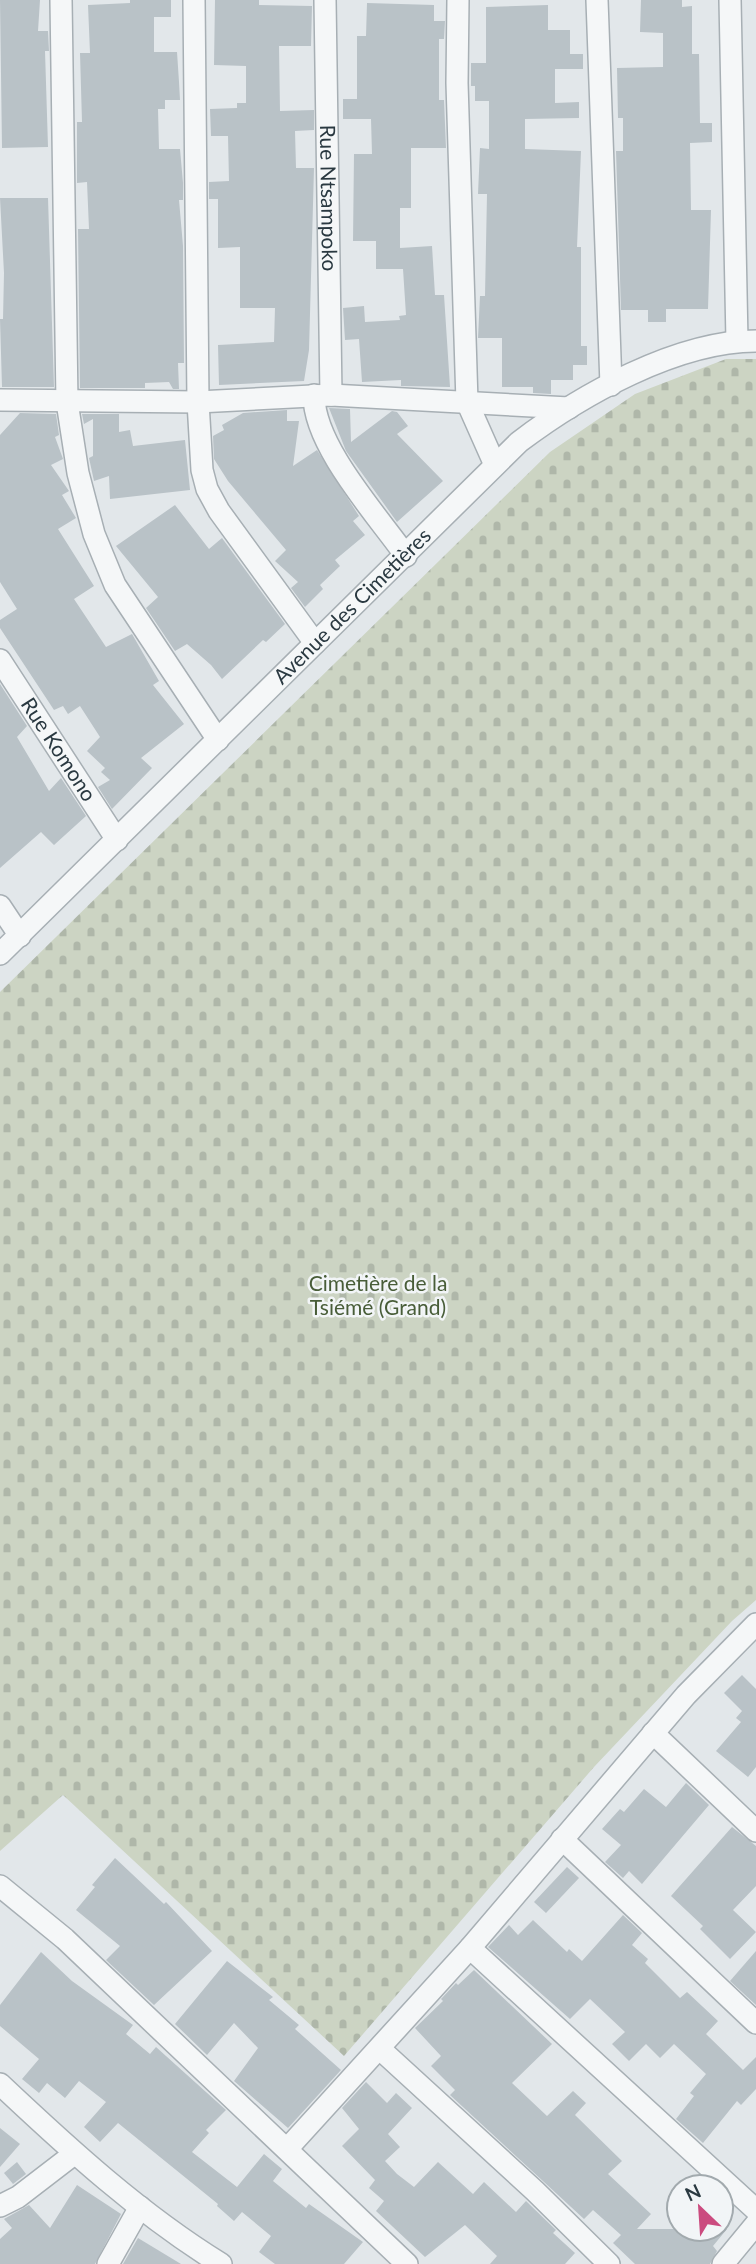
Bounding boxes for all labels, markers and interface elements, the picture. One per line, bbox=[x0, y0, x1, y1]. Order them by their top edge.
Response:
street label: Rue Ntsampoko bbox=[316, 124, 343, 272]
street label: Avenue des Cimetières bbox=[267, 522, 435, 688]
street label: Rue Komono bbox=[17, 692, 102, 806]
park label: Cimetière de la Tsiémé (Grand) bbox=[309, 1270, 447, 1319]
north arrow bbox=[665, 2173, 735, 2243]
text: N bbox=[681, 2179, 704, 2206]

